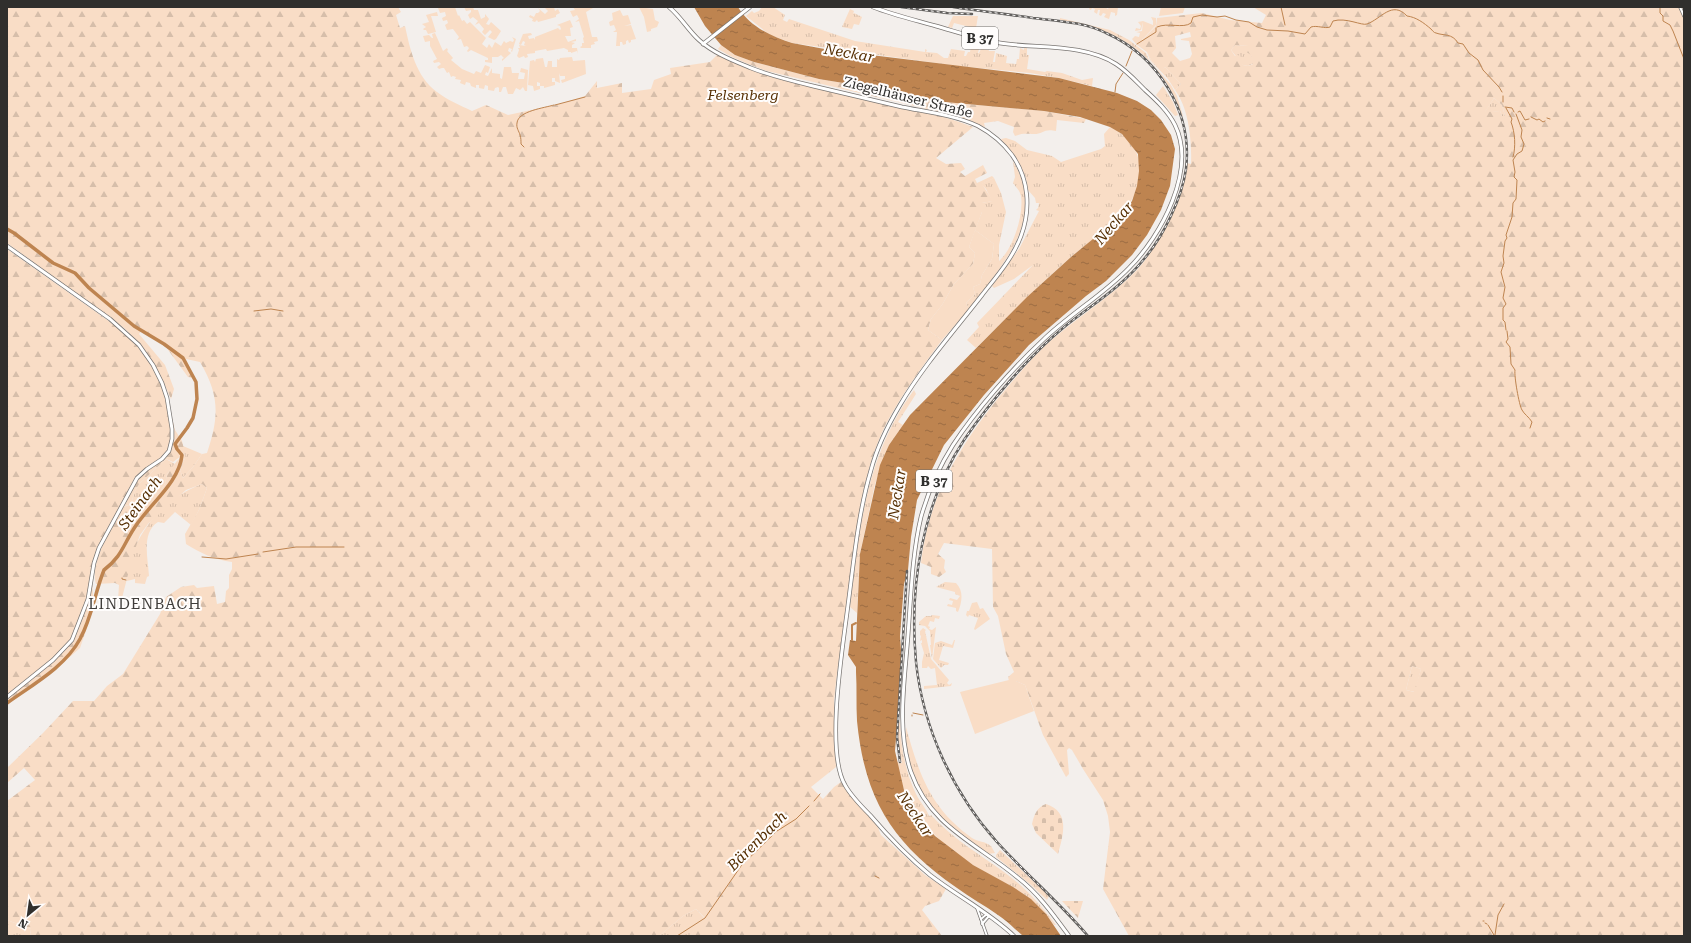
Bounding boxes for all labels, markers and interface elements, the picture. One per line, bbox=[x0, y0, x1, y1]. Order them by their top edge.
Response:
road number: B 37 bbox=[962, 27, 998, 49]
water label: Neckar bbox=[821, 40, 876, 66]
street label: Ziegelhäuser Straße bbox=[842, 73, 975, 121]
park label: Felsenberg bbox=[707, 87, 778, 103]
water label: Neckar bbox=[1090, 197, 1138, 249]
water label: Neckar bbox=[884, 467, 910, 521]
road number: B 37 bbox=[916, 470, 952, 492]
water label: Steinach bbox=[114, 473, 165, 534]
district label: LINDENBACH bbox=[88, 595, 202, 613]
water label: Neckar bbox=[893, 787, 937, 841]
water label: Bärenbach bbox=[723, 808, 790, 875]
north arrow bbox=[8, 895, 48, 935]
text: N bbox=[16, 915, 30, 931]

